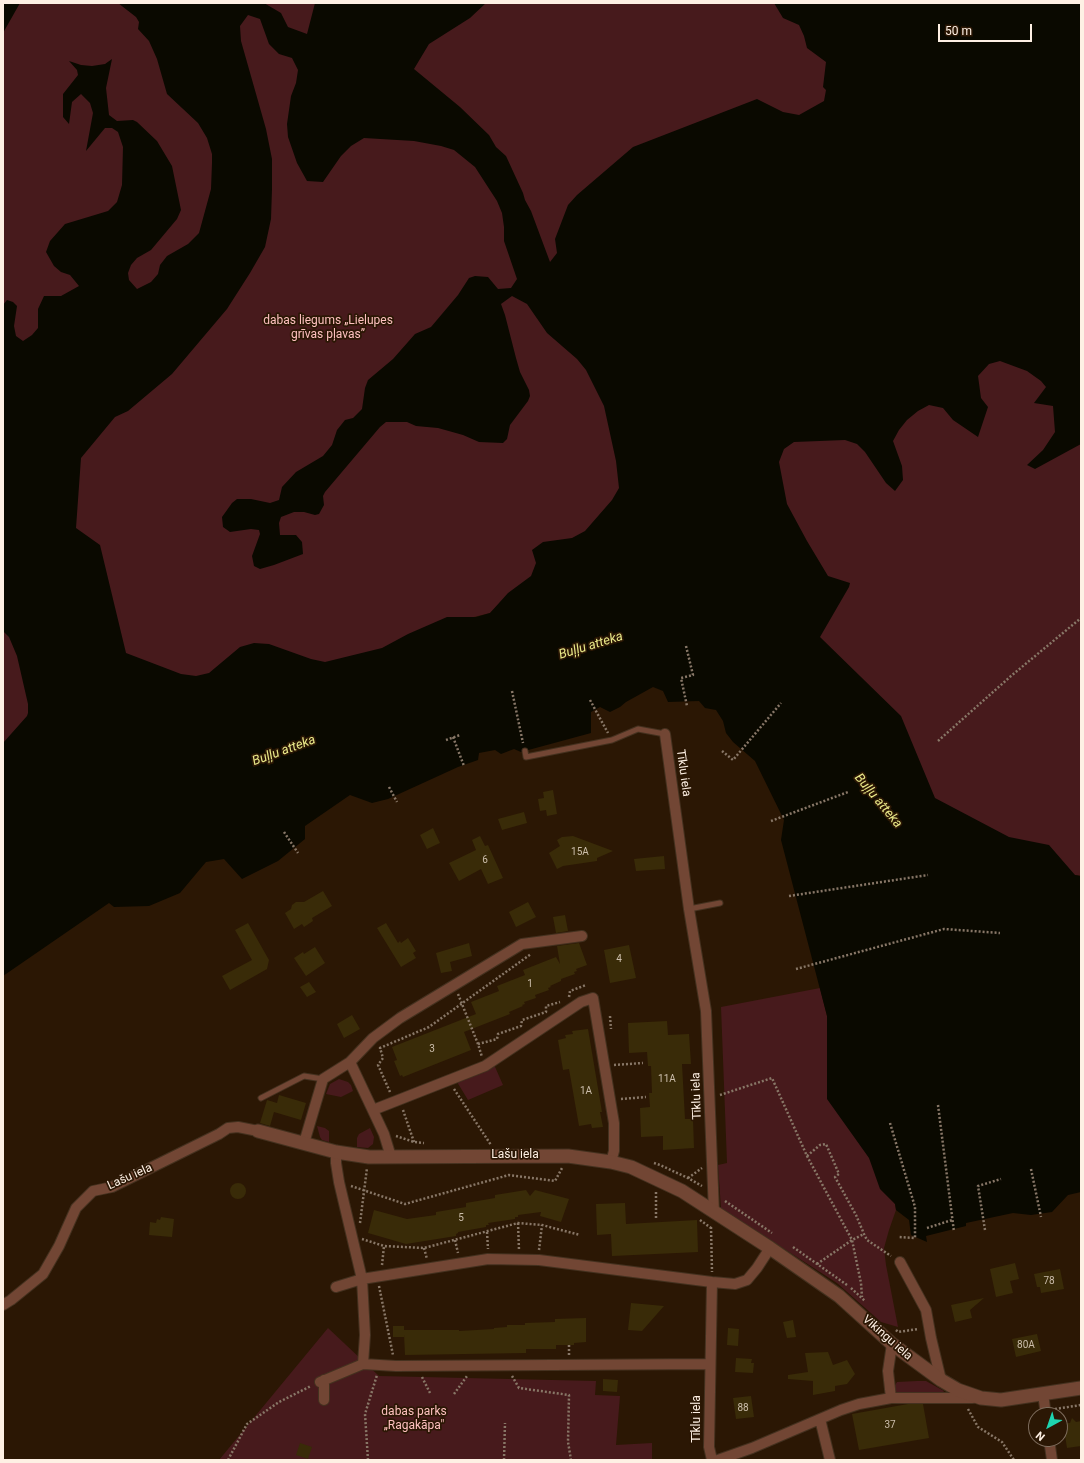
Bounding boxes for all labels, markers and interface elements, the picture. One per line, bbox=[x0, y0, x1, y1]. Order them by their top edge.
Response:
scale bar bbox=[940, 16, 1034, 42]
text: 50 m bbox=[945, 24, 972, 38]
park label: dabas liegums „Lielupes grīvas pļavas” bbox=[263, 314, 393, 342]
water label: Buļļu atteka bbox=[557, 629, 625, 663]
water label: Buļļu atteka bbox=[250, 732, 318, 770]
street label: Tīklu iela bbox=[673, 749, 693, 797]
water label: Buļļu atteka bbox=[851, 771, 905, 831]
house number: 15A bbox=[571, 846, 589, 858]
house number: 6 bbox=[482, 854, 488, 866]
house number: 4 bbox=[616, 953, 622, 965]
house number: 1 bbox=[527, 978, 533, 990]
house number: 3 bbox=[429, 1043, 435, 1055]
street label: Tīklu iela bbox=[689, 1072, 705, 1120]
house number: 11A bbox=[658, 1073, 676, 1085]
house number: 1A bbox=[580, 1085, 592, 1097]
street label: Lašu iela bbox=[491, 1148, 539, 1162]
street label: Lašu iela bbox=[105, 1161, 155, 1193]
house number: 5 bbox=[458, 1212, 464, 1224]
house number: 78 bbox=[1043, 1275, 1055, 1287]
street label: Vikingu iela bbox=[859, 1312, 915, 1364]
house number: 80A bbox=[1017, 1339, 1035, 1351]
street label: Tīklu iela bbox=[690, 1395, 704, 1443]
house number: 88 bbox=[737, 1402, 749, 1414]
park label: dabas parks „Ragakāpa" bbox=[381, 1405, 447, 1433]
north arrow bbox=[1028, 1407, 1068, 1447]
house number: 37 bbox=[884, 1419, 896, 1431]
text: N bbox=[1033, 1428, 1048, 1443]

